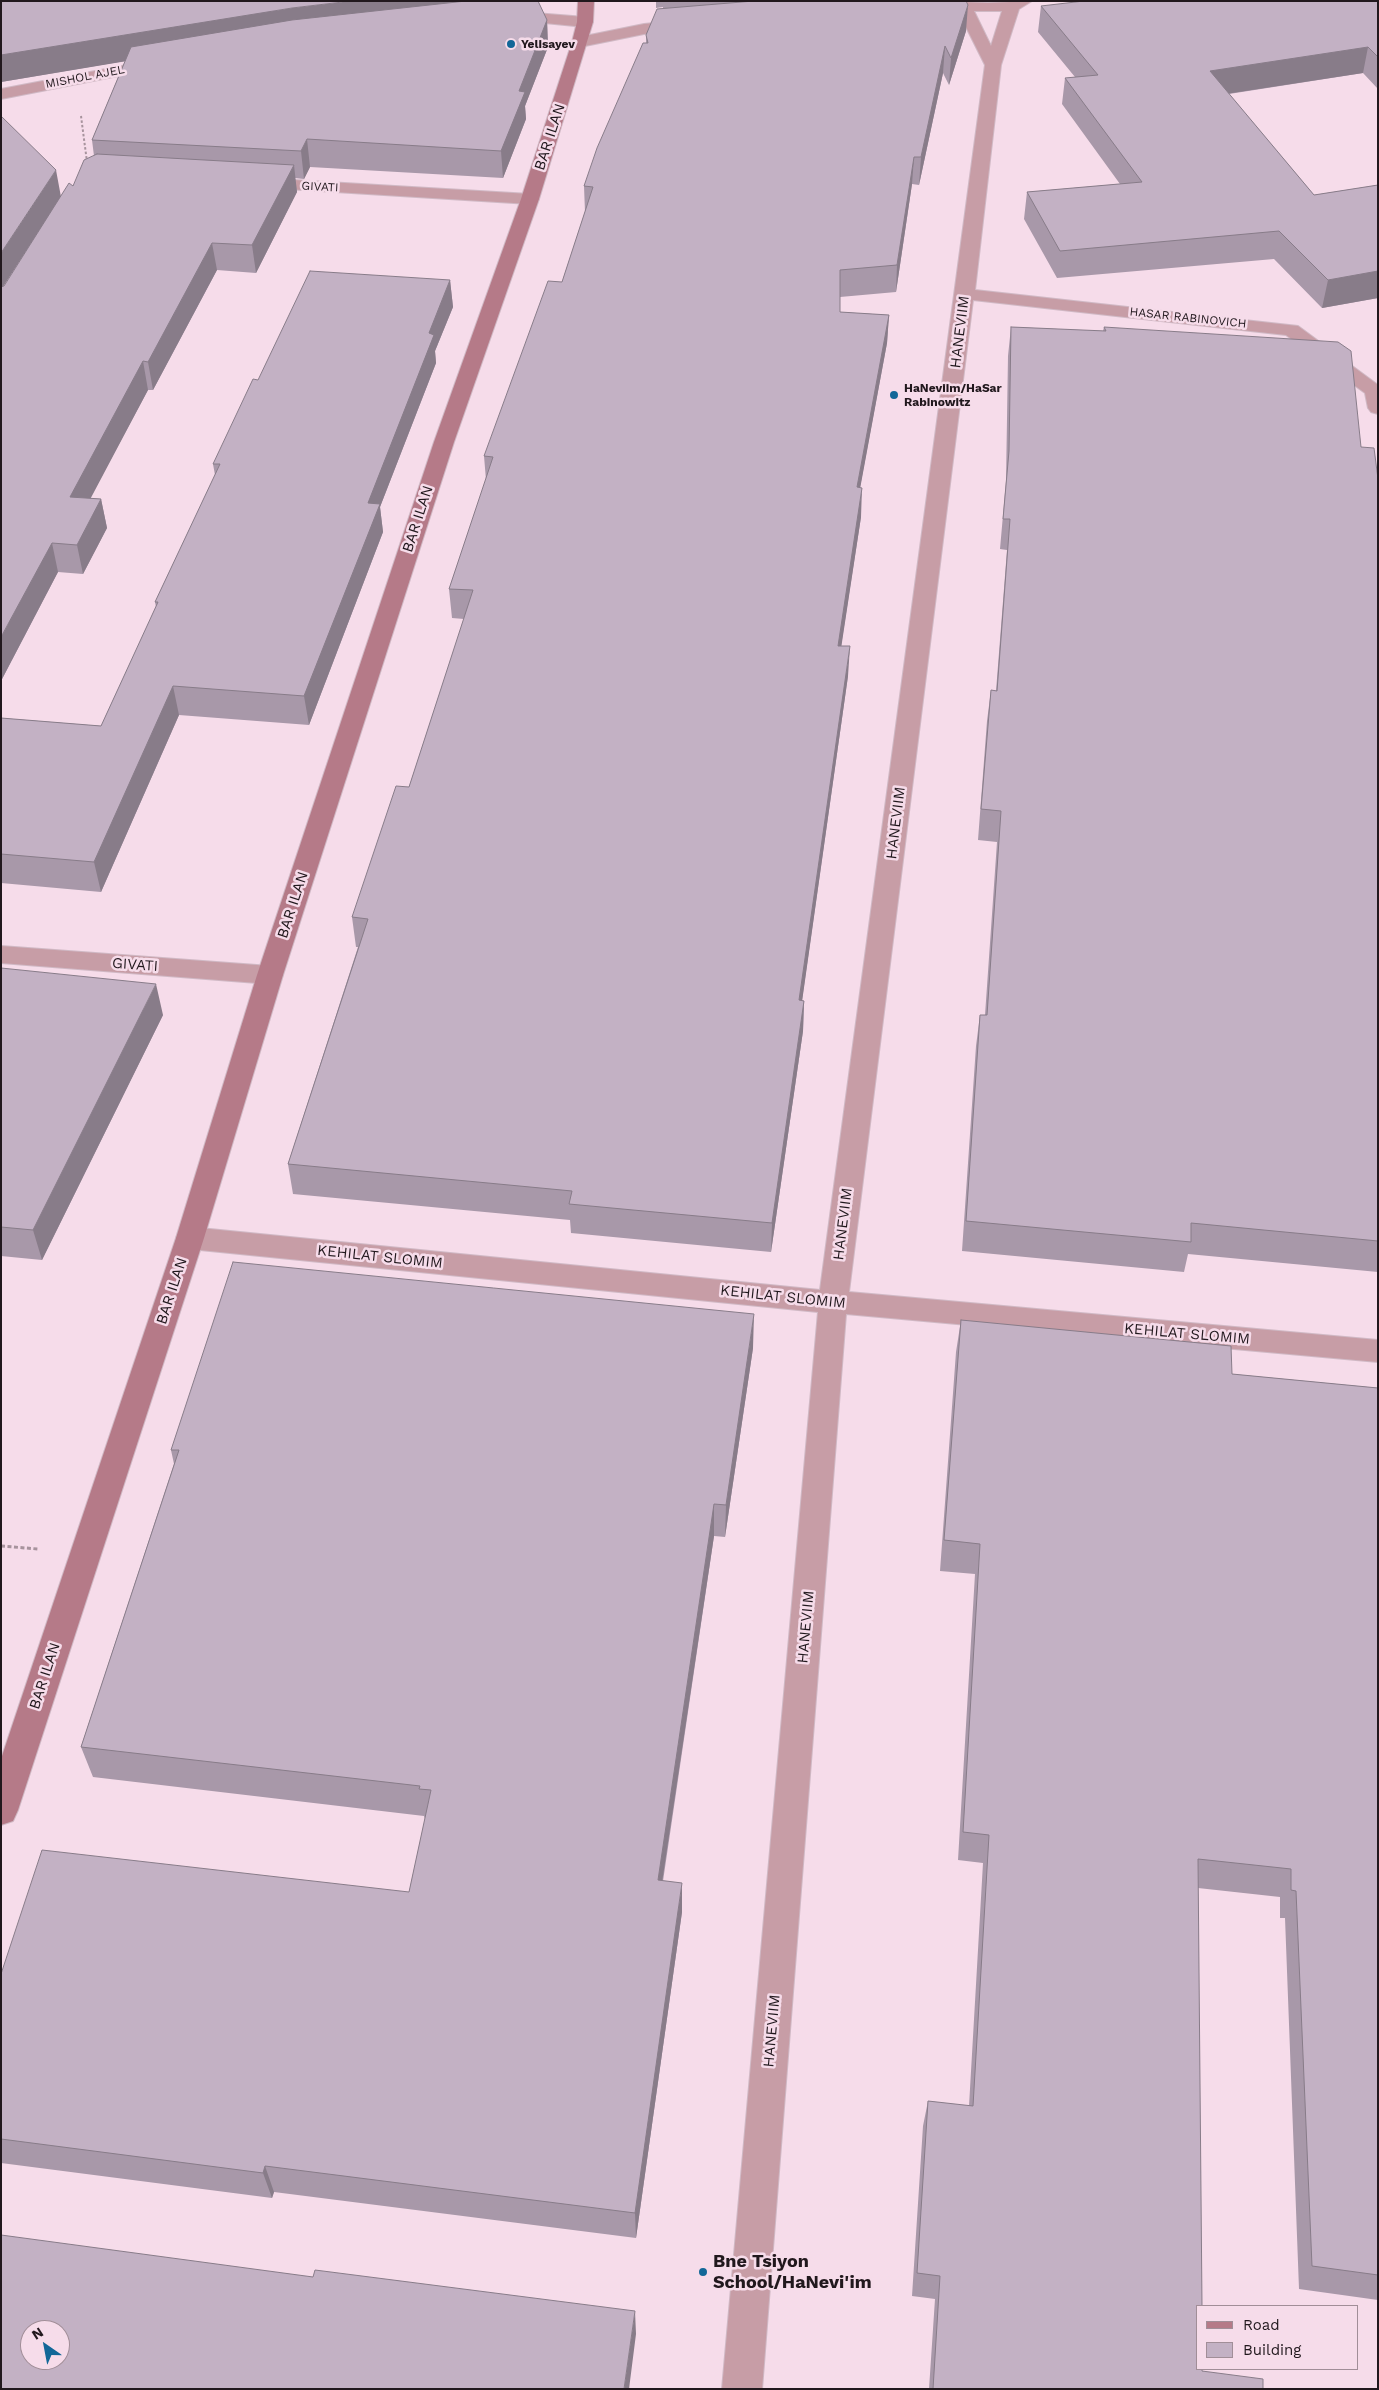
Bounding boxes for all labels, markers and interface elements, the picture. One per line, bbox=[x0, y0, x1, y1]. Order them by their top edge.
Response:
place label: Yelisayev bbox=[521, 37, 575, 51]
marker: Yelisayev bbox=[505, 38, 517, 50]
street label: MISHOL AJEL bbox=[44, 62, 126, 92]
street label: BAR ILAN bbox=[531, 101, 569, 173]
street label: GIVATI bbox=[301, 179, 339, 195]
street label: HANEVIIM bbox=[947, 295, 973, 369]
street label: HASAR RABINOVICH bbox=[1129, 305, 1247, 331]
place label: HaNeviim/HaSar Rabinowitz bbox=[904, 381, 1002, 409]
marker: HaNeviim/HaSar Rabinowitz bbox=[888, 389, 900, 401]
street label: BAR ILAN bbox=[399, 483, 437, 555]
street label: HANEVIIM bbox=[883, 786, 909, 860]
street label: BAR ILAN bbox=[274, 869, 312, 941]
street label: GIVATI bbox=[111, 954, 159, 976]
street label: HANEVIIM bbox=[830, 1187, 856, 1261]
street label: KEHILAT SLOMIM bbox=[316, 1241, 444, 1273]
street label: BAR ILAN bbox=[153, 1255, 191, 1327]
street label: KEHILAT SLOMIM bbox=[719, 1281, 847, 1313]
street label: KEHILAT SLOMIM bbox=[1123, 1320, 1251, 1348]
street label: HANEVIIM bbox=[794, 1590, 818, 1664]
street label: BAR ILAN bbox=[26, 1640, 64, 1712]
street label: HANEVIIM bbox=[760, 1994, 784, 2068]
place label: Bne Tsiyon School/HaNevi'im bbox=[713, 2251, 872, 2294]
marker: Bne Tsiyon School/HaNevi'im bbox=[697, 2266, 709, 2278]
legend bbox=[1196, 2305, 1359, 2370]
text: Road bbox=[1243, 2316, 1280, 2334]
north arrow bbox=[20, 2320, 70, 2370]
text: N bbox=[29, 2324, 46, 2343]
text: Building bbox=[1243, 2341, 1301, 2359]

